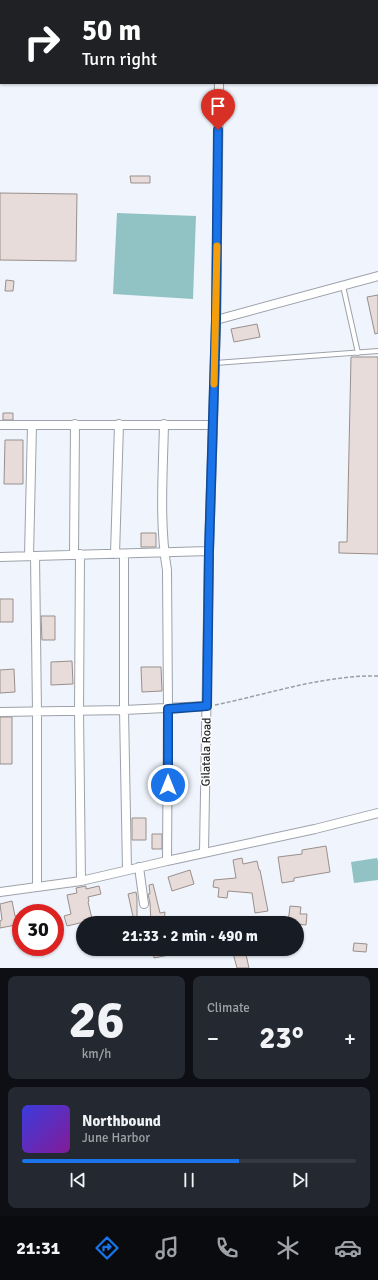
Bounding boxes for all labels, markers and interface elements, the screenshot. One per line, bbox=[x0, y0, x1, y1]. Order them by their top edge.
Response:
text: 50 m bbox=[82, 14, 141, 48]
icon: right bbox=[16, 16, 68, 68]
text: Turn right bbox=[82, 48, 157, 70]
pin bbox=[201, 89, 235, 130]
icon: arrive bbox=[207, 95, 229, 117]
street label: Gilatala Road bbox=[198, 718, 215, 786]
position arrow bbox=[147, 764, 189, 806]
speed limit sign: 30 bbox=[12, 904, 64, 956]
text: 21:33 · 2 min · 490 m bbox=[122, 927, 258, 945]
text: 26 bbox=[68, 988, 125, 1052]
text: Climate bbox=[207, 1000, 250, 1016]
text: 23° bbox=[259, 1020, 304, 1057]
text: − bbox=[207, 1025, 219, 1052]
text: + bbox=[344, 1025, 356, 1052]
text: km/h bbox=[82, 1046, 111, 1062]
text: Northbound bbox=[82, 1112, 161, 1130]
text: June Harbor bbox=[82, 1130, 150, 1146]
icon: previous bbox=[67, 1169, 89, 1191]
icon: pause bbox=[178, 1169, 200, 1191]
icon: next bbox=[289, 1169, 311, 1191]
icon: directions bbox=[93, 1234, 121, 1262]
icon: music bbox=[153, 1234, 181, 1262]
icon: phone bbox=[213, 1234, 241, 1262]
icon: climate bbox=[274, 1234, 302, 1262]
icon: car bbox=[334, 1234, 362, 1262]
text: 21:31 bbox=[16, 1237, 60, 1259]

